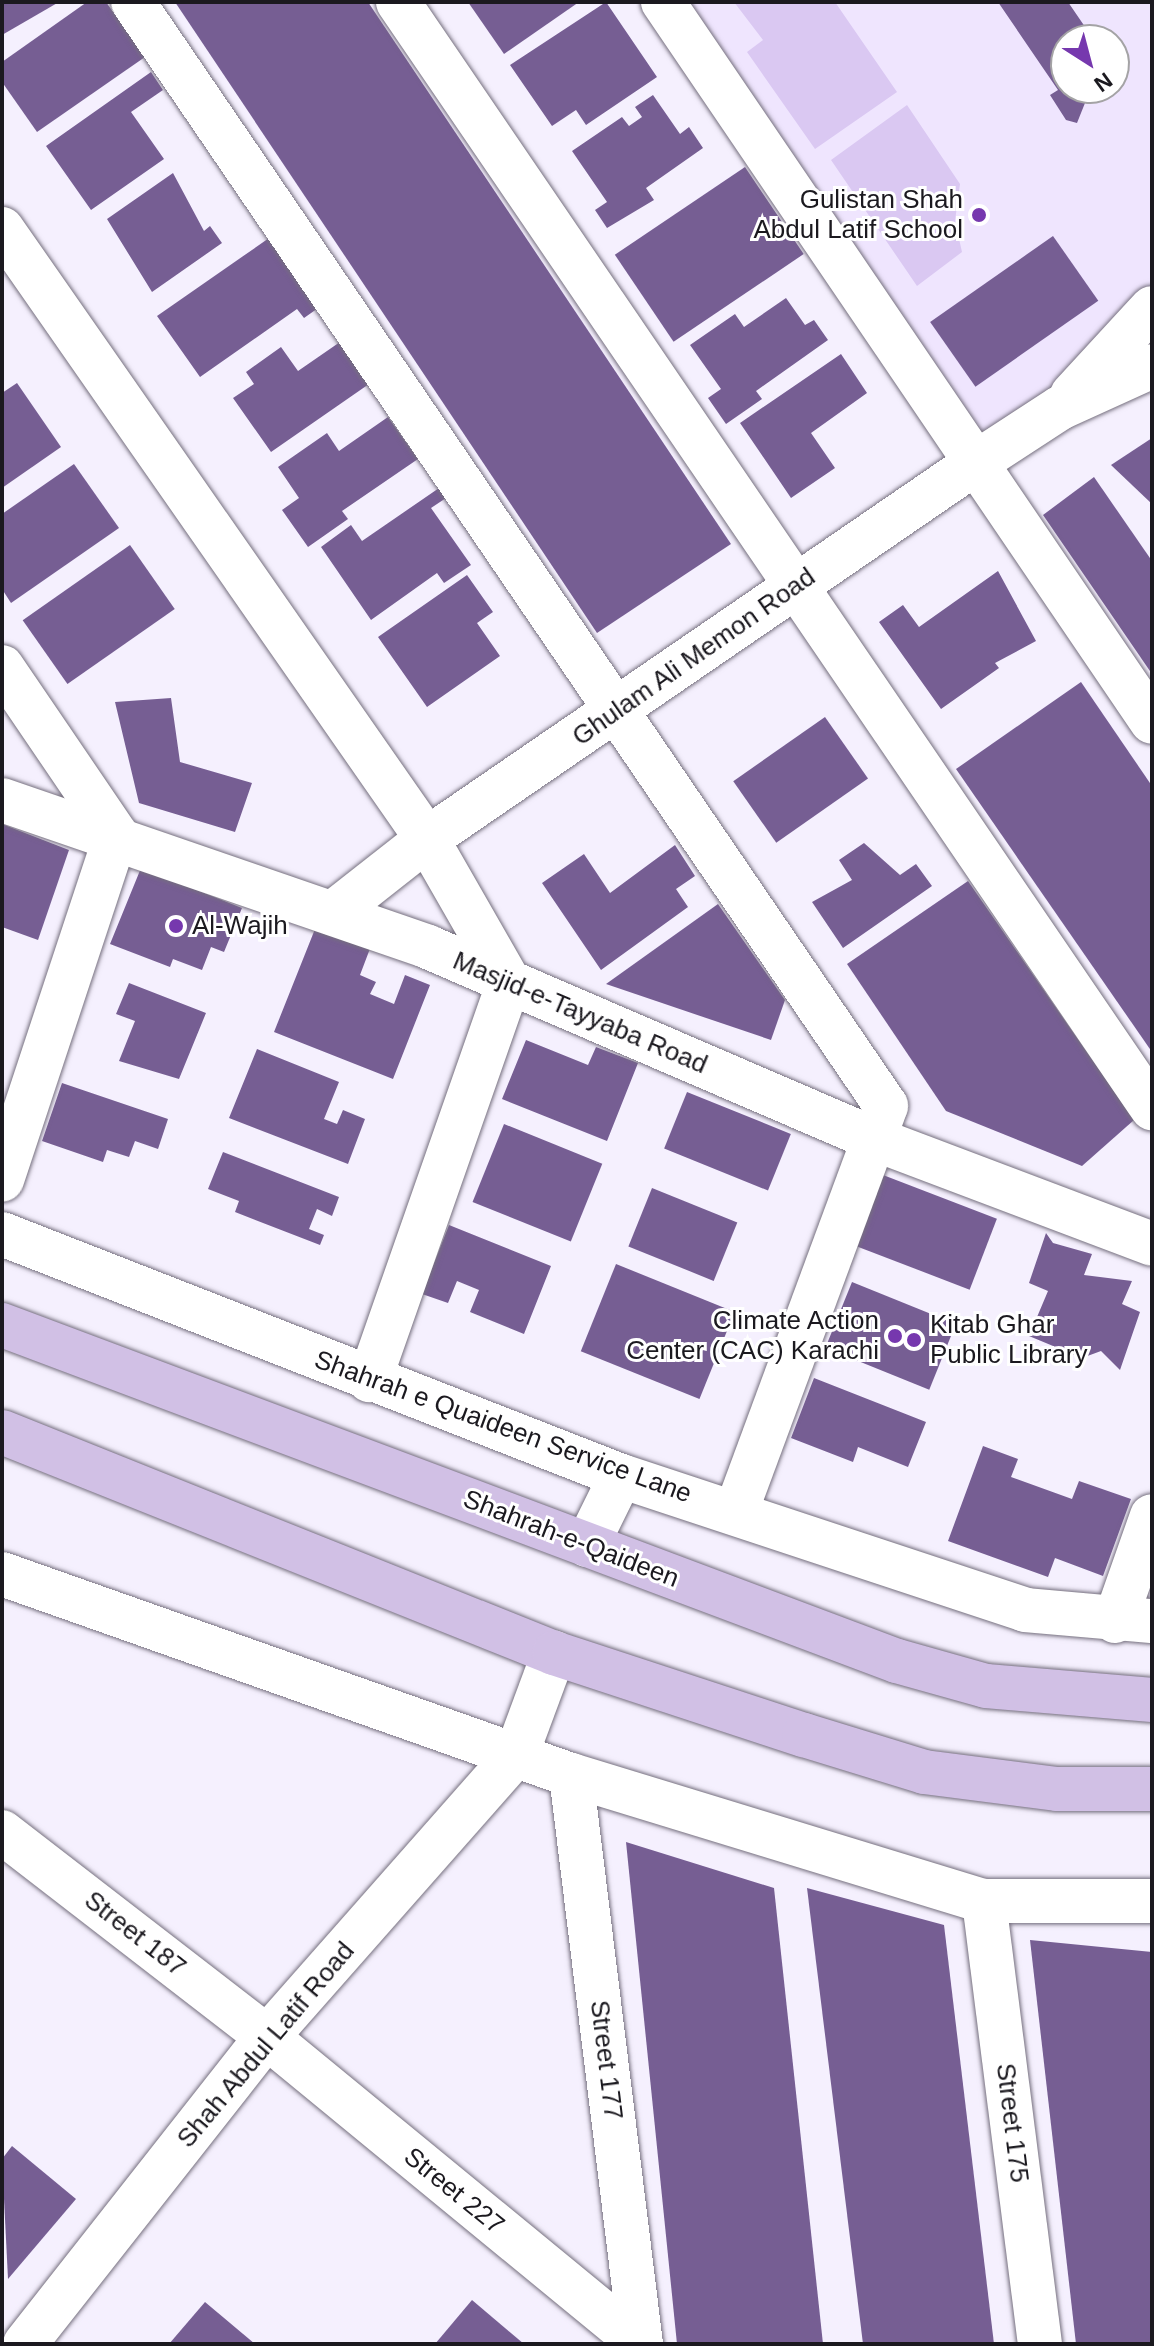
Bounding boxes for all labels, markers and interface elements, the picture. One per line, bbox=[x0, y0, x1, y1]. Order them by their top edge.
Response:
north arrow bbox=[1050, 24, 1130, 104]
text: N bbox=[1089, 67, 1117, 97]
place label: Gulistan Shah Abdul Latif School bbox=[753, 184, 963, 246]
marker: Gulistan Shah Abdul Latif School bbox=[970, 206, 988, 224]
street label: Ghulam Ali Memon Road bbox=[566, 561, 822, 753]
place label: Al-Wajih bbox=[192, 910, 288, 942]
marker: Al-Wajih bbox=[167, 917, 185, 935]
street label: Masjid-e-Tayyaba Road bbox=[448, 945, 712, 1081]
place label: Climate Action Center (CAC) Karachi bbox=[626, 1305, 879, 1366]
place label: Kitab Ghar Public Library bbox=[930, 1309, 1088, 1370]
marker: Climate Action Center (CAC) Karachi bbox=[886, 1327, 904, 1345]
marker: Kitab Ghar Public Library bbox=[905, 1331, 923, 1349]
street label: Shahrah e Quaideen Service Lane bbox=[310, 1344, 696, 1510]
street label: Shahrah-e-Qaideen bbox=[459, 1484, 683, 1594]
street label: Street 187 bbox=[78, 1885, 192, 1983]
street label: Shah Abdul Latif Road bbox=[170, 1935, 362, 2155]
street label: Street 177 bbox=[583, 1999, 629, 2121]
street label: Street 175 bbox=[989, 2062, 1035, 2184]
street label: Street 227 bbox=[398, 2141, 510, 2241]

